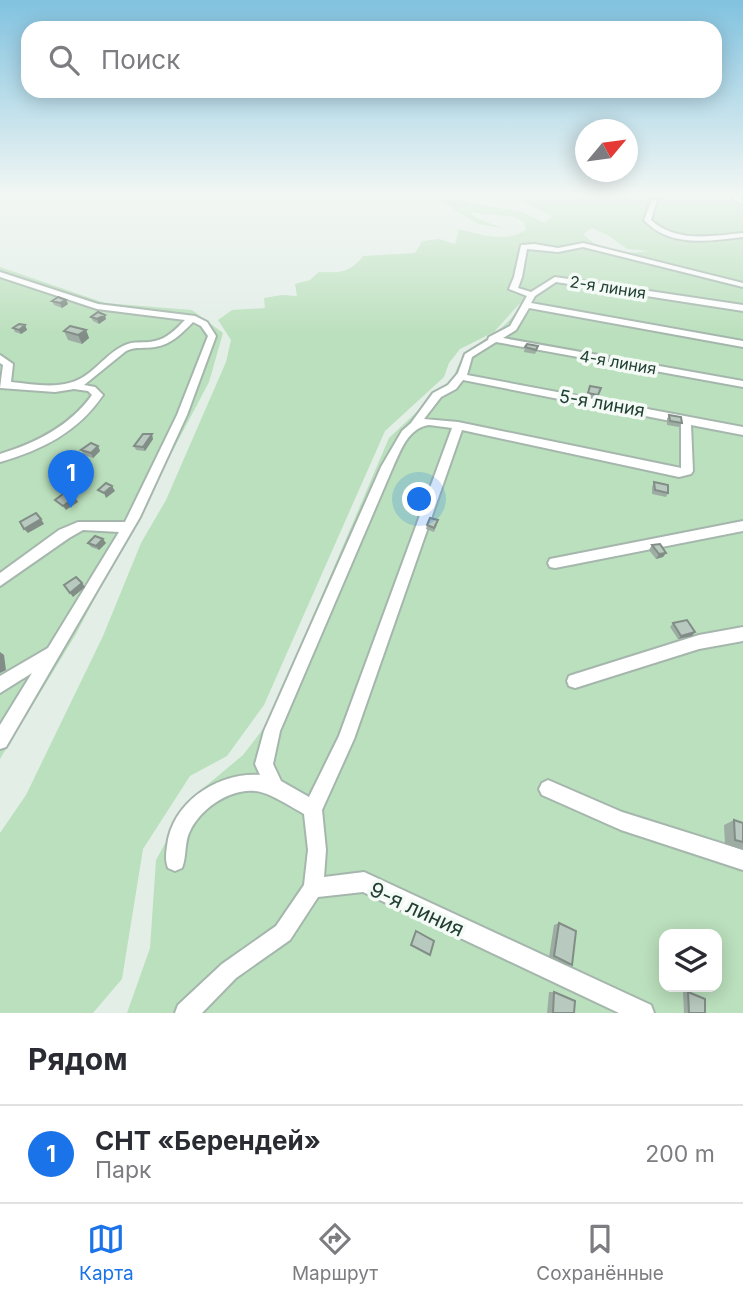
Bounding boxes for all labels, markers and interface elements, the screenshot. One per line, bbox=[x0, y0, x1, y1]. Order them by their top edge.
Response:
search box bbox=[21, 21, 722, 98]
icon: search bbox=[45, 41, 83, 79]
text: Поиск bbox=[101, 44, 180, 75]
north arrow bbox=[575, 119, 638, 182]
street label: 2-я линия bbox=[568, 271, 648, 303]
street label: 4-я линия bbox=[578, 345, 658, 379]
street label: 5-я линия bbox=[558, 385, 646, 421]
pin: 1 bbox=[48, 450, 94, 508]
your location bbox=[402, 482, 436, 516]
street label: 9-я линия bbox=[366, 876, 468, 942]
map controls bbox=[659, 929, 722, 992]
button: layers bbox=[659, 929, 722, 992]
text: Рядом bbox=[28, 1041, 128, 1077]
text: СНТ «Берендей» bbox=[95, 1125, 321, 1156]
text: 1 bbox=[46, 1140, 56, 1168]
text: 200 m bbox=[645, 1140, 715, 1168]
text: Парк bbox=[95, 1156, 152, 1184]
tab: Карта bbox=[79, 1220, 134, 1285]
tab: Маршрут bbox=[292, 1220, 378, 1285]
tab: Сохранённые bbox=[536, 1220, 664, 1285]

